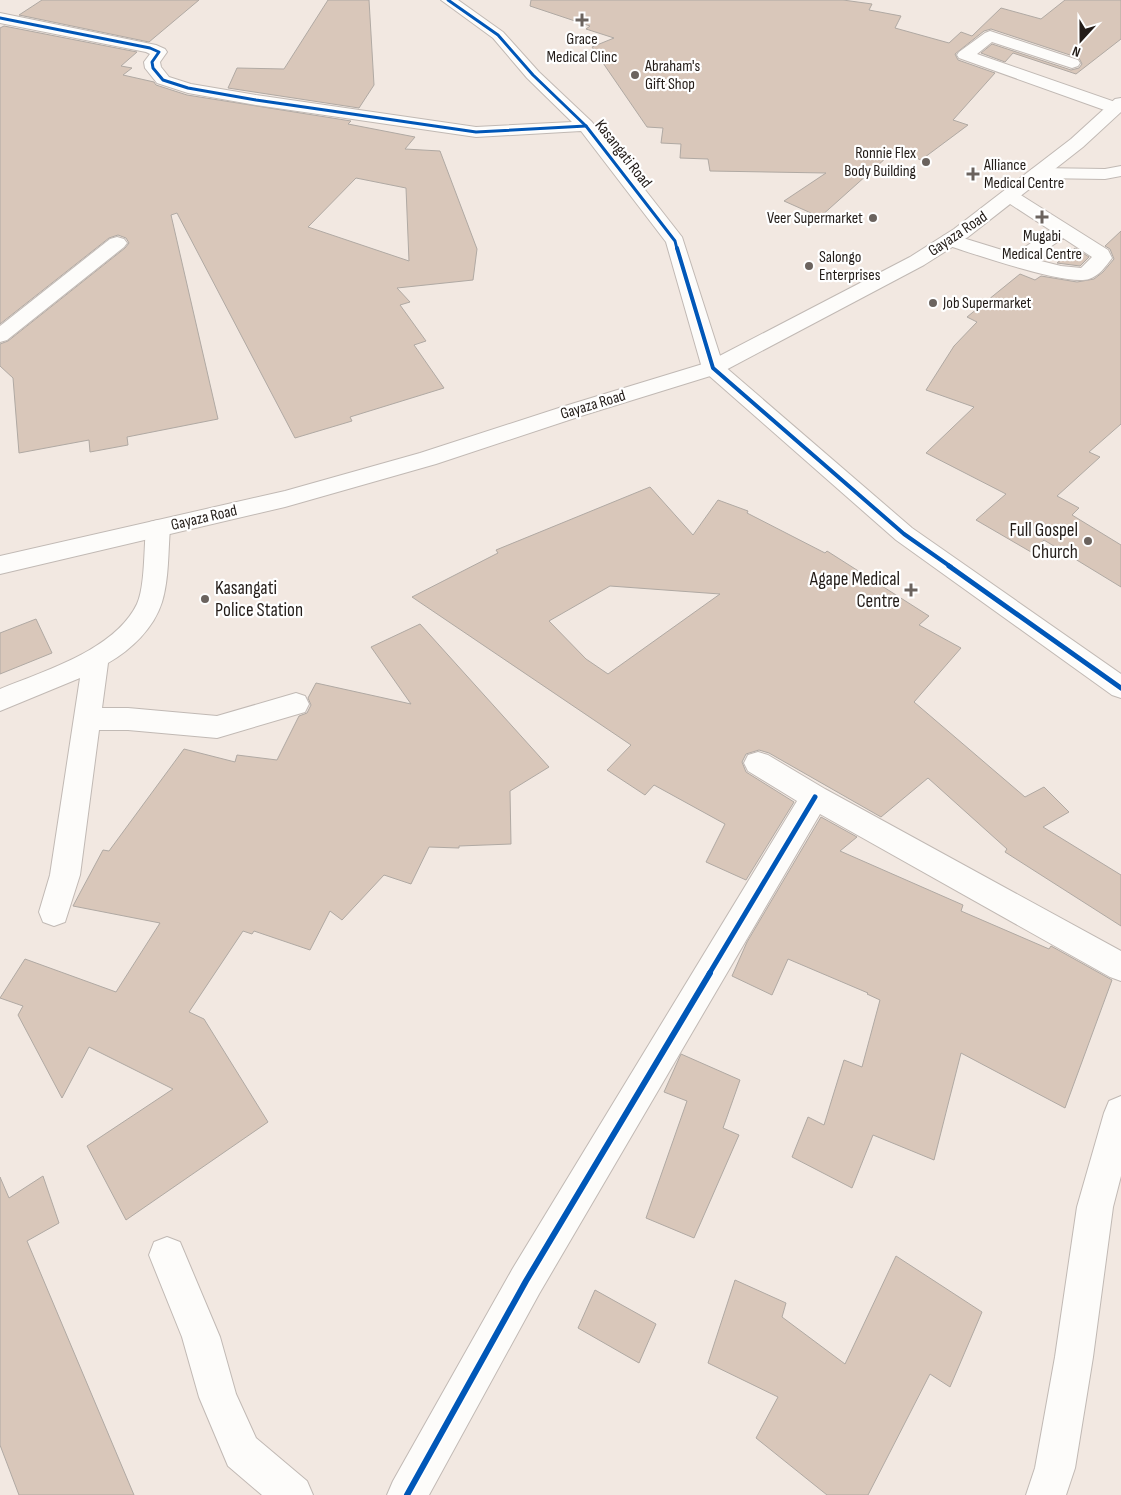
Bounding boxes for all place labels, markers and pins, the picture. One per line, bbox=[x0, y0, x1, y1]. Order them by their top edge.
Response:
marker: Grace Medical Clinc bbox=[575, 13, 589, 27]
place label: Grace Medical Clinc bbox=[547, 30, 617, 67]
place label: Abraham's Gift Shop bbox=[644, 57, 700, 94]
marker: Abraham's Gift Shop bbox=[629, 69, 641, 81]
place label: Ronnie Flex Body Building bbox=[844, 144, 916, 181]
marker: Ronnie Flex Body Building bbox=[920, 156, 932, 168]
place label: Alliance Medical Centre bbox=[983, 156, 1064, 193]
marker: Alliance Medical Centre bbox=[966, 167, 980, 181]
place label: Veer Supermarket bbox=[767, 209, 863, 228]
marker: Mugabi Medical Centre bbox=[1035, 210, 1049, 224]
marker: Veer Supermarket bbox=[867, 212, 879, 224]
place label: Mugabi Medical Centre bbox=[1002, 227, 1082, 264]
place label: Salongo Enterprises bbox=[819, 248, 881, 285]
marker: Salongo Enterprises bbox=[803, 260, 815, 272]
place label: Job Supermarket bbox=[942, 294, 1032, 313]
marker: Job Supermarket bbox=[927, 297, 939, 309]
place label: Full Gospel Church bbox=[1010, 519, 1078, 564]
marker: Full Gospel Church bbox=[1082, 535, 1094, 547]
place label: Agape Medical Centre bbox=[809, 568, 900, 613]
place label: Kasangati Police Station bbox=[215, 577, 303, 622]
marker: Agape Medical Centre bbox=[904, 583, 918, 597]
marker: Kasangati Police Station bbox=[199, 593, 211, 605]

